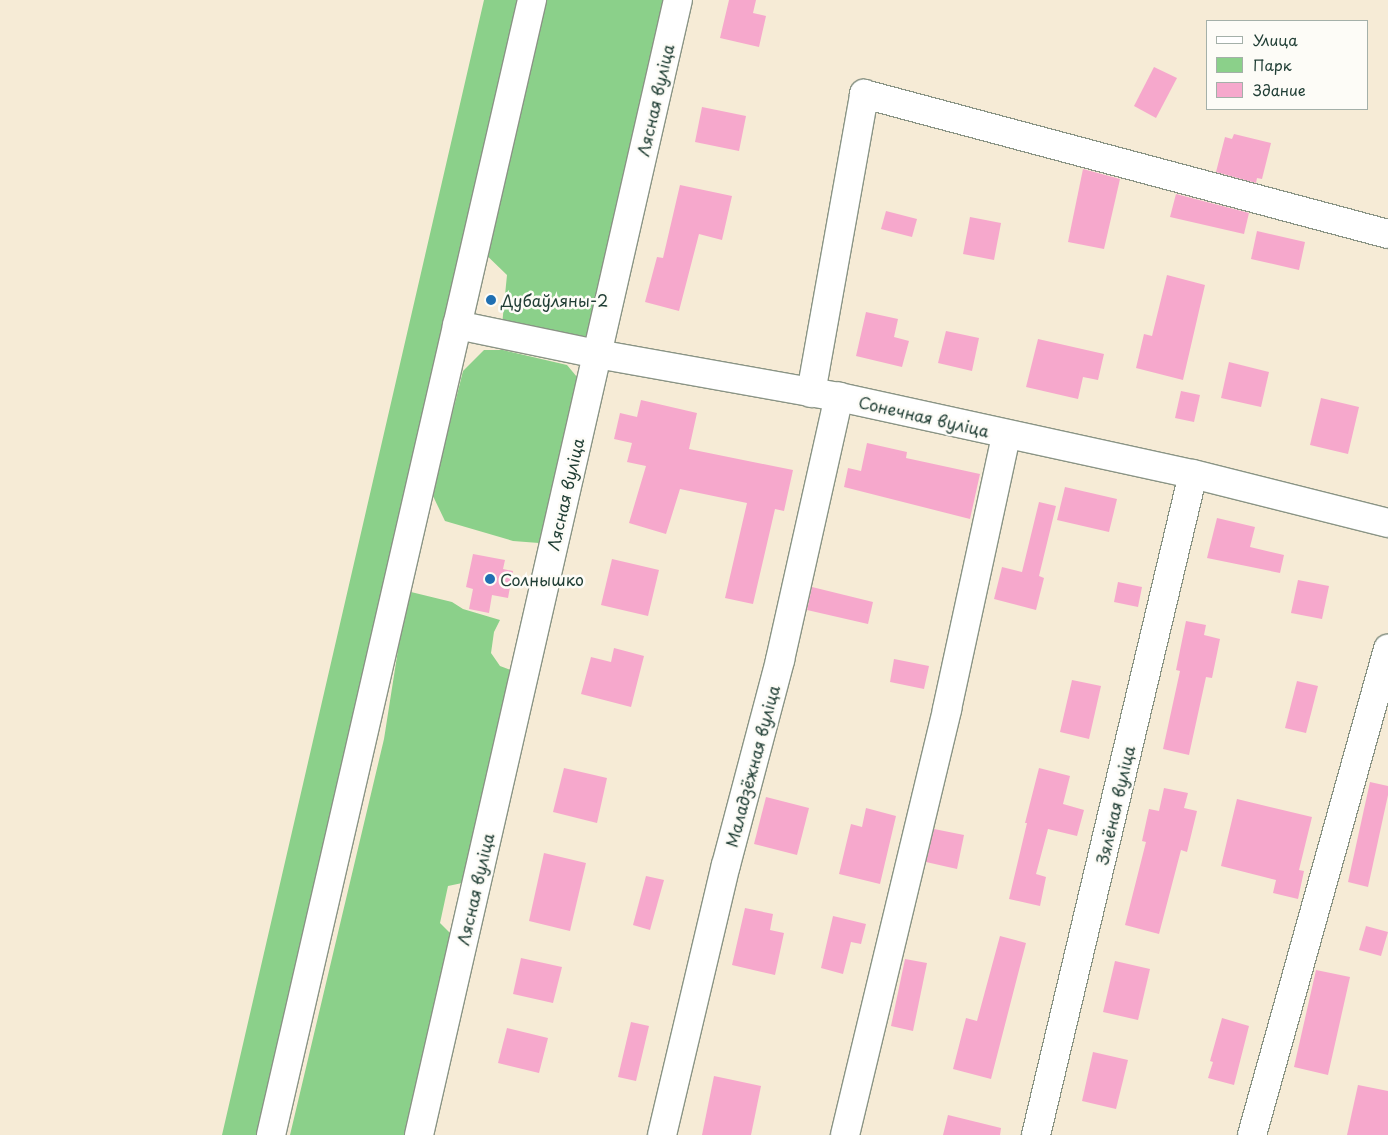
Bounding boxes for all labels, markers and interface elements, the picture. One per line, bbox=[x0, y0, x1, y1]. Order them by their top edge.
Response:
legend bbox=[1206, 20, 1368, 110]
text: Улица bbox=[1253, 28, 1298, 51]
street label: Лясная вуліца bbox=[633, 42, 677, 158]
text: Парк bbox=[1253, 53, 1292, 76]
text: Здание bbox=[1253, 78, 1306, 101]
place label: Дубаўляны-2 bbox=[501, 290, 608, 310]
marker: Дубаўляны-2 bbox=[485, 294, 497, 306]
street label: Сонечная вуліца bbox=[857, 392, 991, 440]
street label: Лясная вуліца bbox=[543, 436, 587, 552]
place label: Солнышко bbox=[500, 569, 584, 589]
marker: Солнышко bbox=[484, 573, 496, 585]
street label: Маладзёжная вуліца bbox=[721, 683, 783, 849]
street label: Зялёная вуліца bbox=[1092, 743, 1138, 867]
street label: Лясная вуліца bbox=[453, 831, 497, 947]

